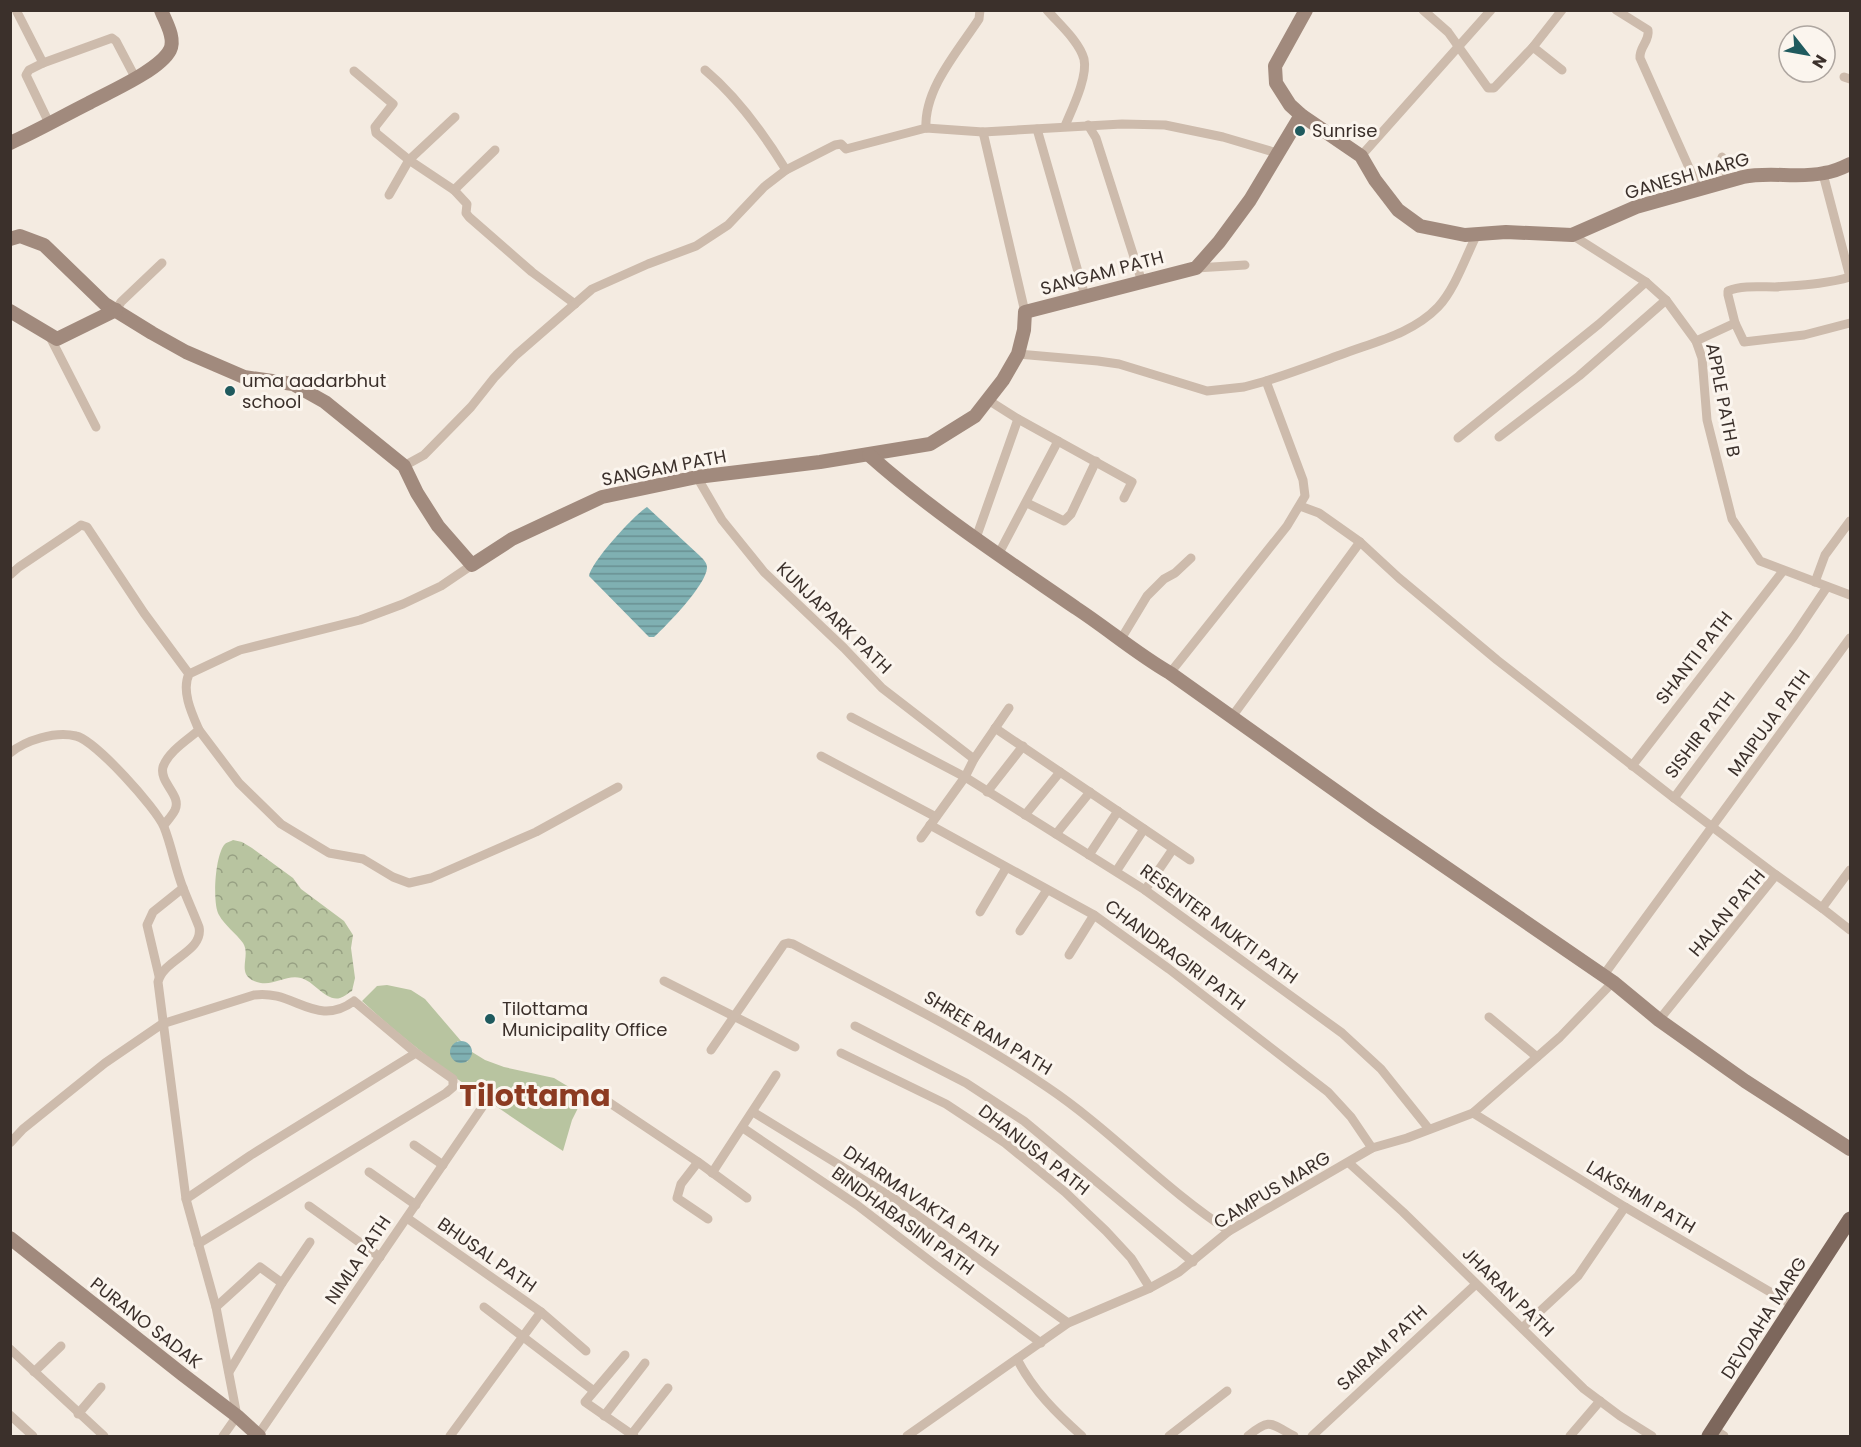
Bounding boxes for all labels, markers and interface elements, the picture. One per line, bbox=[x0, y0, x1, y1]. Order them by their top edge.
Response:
north arrow bbox=[1777, 24, 1837, 84]
text: N bbox=[1806, 50, 1832, 73]
place label: Sunrise bbox=[1312, 118, 1377, 143]
marker: Sunrise bbox=[1293, 124, 1307, 138]
street label: GANESH MARG bbox=[1622, 146, 1752, 205]
street label: SANGAM PATH bbox=[1038, 244, 1166, 301]
street label: APPLE PATH B bbox=[1700, 341, 1747, 459]
place label: uma aadarbhut school bbox=[242, 368, 386, 414]
marker: uma aadarbhut school bbox=[223, 384, 237, 398]
street label: SANGAM PATH bbox=[599, 443, 728, 492]
street label: KUNJAPARK PATH bbox=[771, 556, 897, 679]
street label: SHANTI PATH bbox=[1649, 606, 1738, 709]
street label: MAIPUJA PATH bbox=[1721, 664, 1816, 781]
street label: SISHIR PATH bbox=[1659, 686, 1741, 783]
street label: RESENTER MUKTI PATH bbox=[1135, 858, 1303, 989]
street label: HALAN PATH bbox=[1683, 864, 1770, 962]
street label: CHANDRAGIRI PATH bbox=[1100, 893, 1251, 1016]
street label: SHREE RAM PATH bbox=[920, 984, 1057, 1081]
place label: Tilottama Municipality Office bbox=[502, 996, 668, 1042]
marker: Tilottama Municipality Office bbox=[483, 1012, 497, 1026]
district label: Tilottama bbox=[459, 1074, 611, 1117]
street label: DHANUSA PATH bbox=[974, 1098, 1095, 1201]
street label: DHARMAVAKTA PATH bbox=[839, 1139, 1004, 1262]
street label: CAMPUS MARG bbox=[1209, 1145, 1335, 1234]
street label: LAKSHMI PATH bbox=[1582, 1154, 1700, 1239]
street label: BINDHABASINI PATH bbox=[827, 1160, 980, 1281]
street label: NIMLA PATH bbox=[319, 1210, 396, 1309]
street label: BHUSAL PATH bbox=[433, 1211, 542, 1298]
street label: JHARAN PATH bbox=[1457, 1241, 1560, 1342]
street label: DEVDAHA MARG bbox=[1715, 1252, 1812, 1384]
street label: PURANO SADAK bbox=[85, 1271, 208, 1374]
street label: SAIRAM PATH bbox=[1331, 1299, 1432, 1396]

